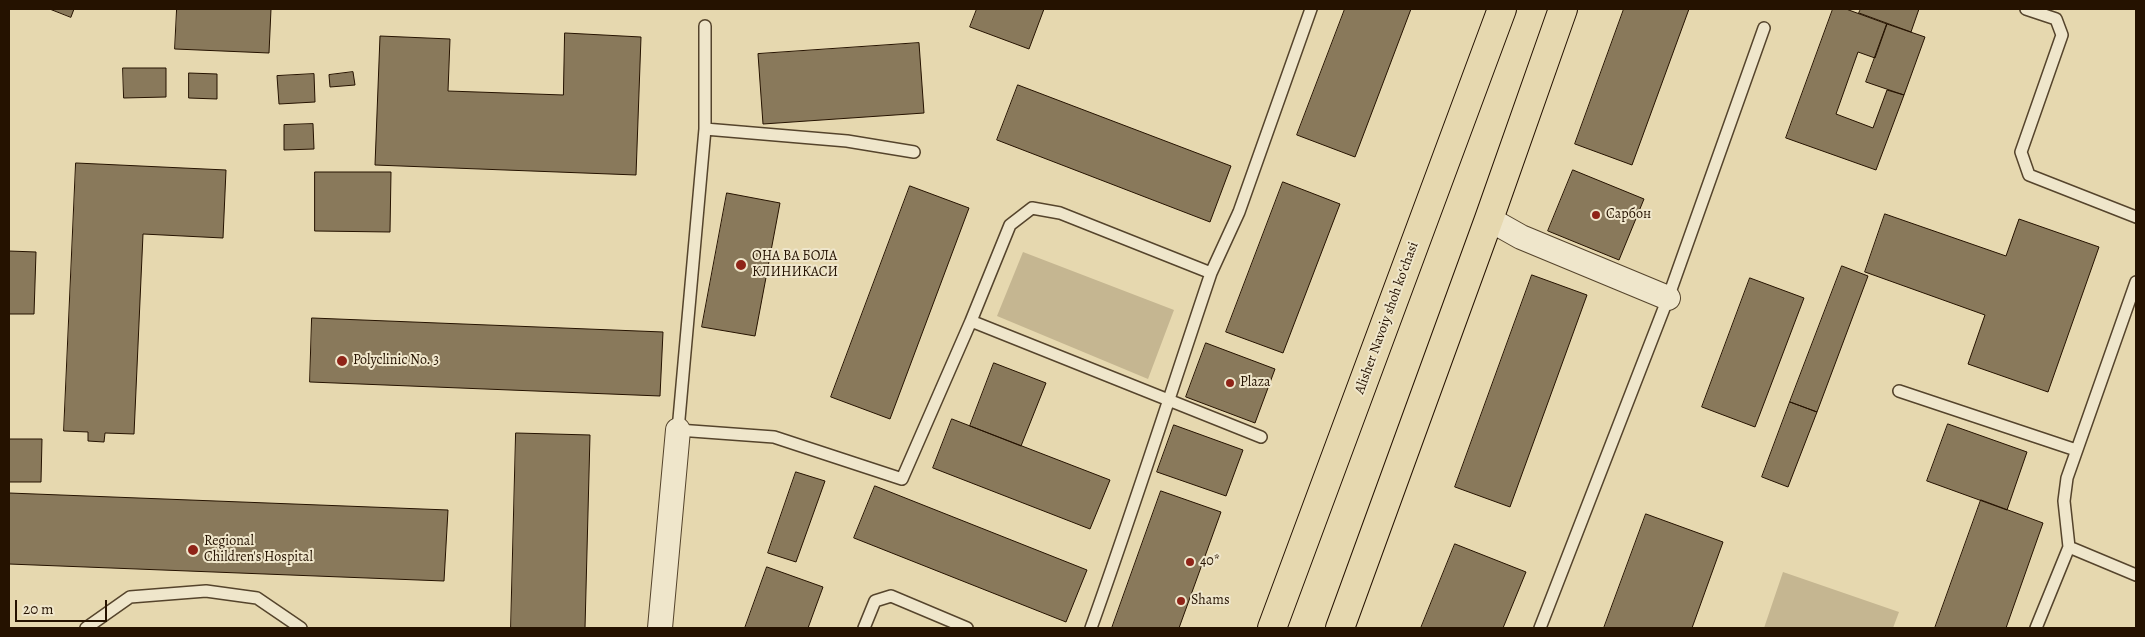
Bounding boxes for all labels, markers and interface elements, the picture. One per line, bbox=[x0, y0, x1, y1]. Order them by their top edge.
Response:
place label: Сарбон bbox=[1606, 207, 1651, 223]
marker: Сарбон bbox=[1590, 209, 1602, 221]
street label: Alisher Navoiy shoh koʻchasi bbox=[1352, 240, 1422, 396]
place label: ОНА ВА БОЛА КЛИНИКАСИ bbox=[752, 249, 838, 282]
marker: ОНА ВА БОЛА КЛИНИКАСИ bbox=[734, 258, 748, 272]
place label: Polyclinic No. 3 bbox=[353, 353, 439, 369]
marker: Polyclinic No. 3 bbox=[335, 354, 349, 368]
place label: Plaza bbox=[1240, 375, 1271, 391]
marker: Plaza bbox=[1224, 377, 1236, 389]
place label: Regional Children's Hospital bbox=[204, 534, 313, 566]
marker: Regional Children's Hospital bbox=[186, 543, 200, 557]
place label: 40* bbox=[1200, 554, 1220, 570]
marker: 40* bbox=[1184, 556, 1196, 568]
scale bar bbox=[18, 590, 110, 622]
place label: Shams bbox=[1191, 593, 1230, 609]
marker: Shams bbox=[1175, 595, 1187, 607]
text: 20 m bbox=[23, 599, 54, 619]

